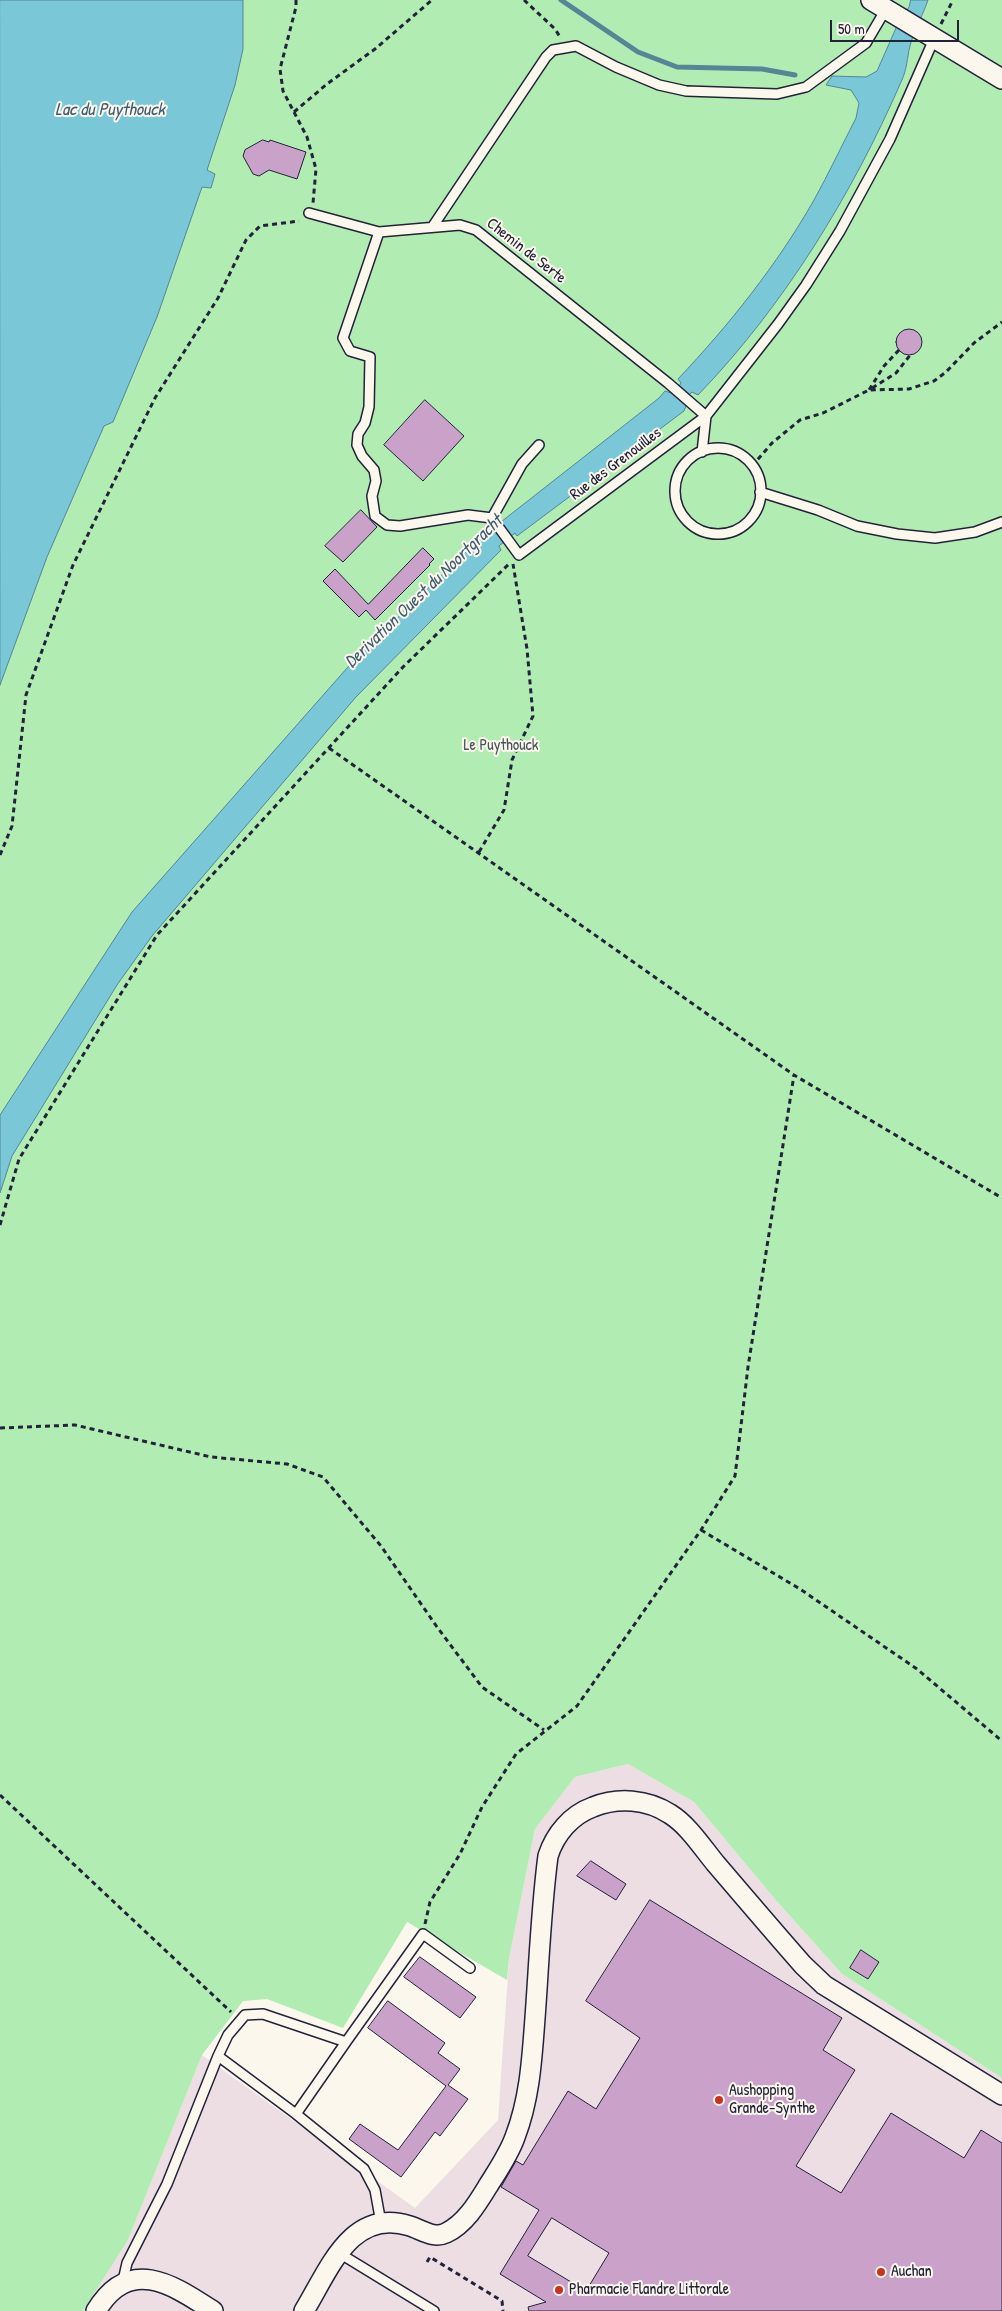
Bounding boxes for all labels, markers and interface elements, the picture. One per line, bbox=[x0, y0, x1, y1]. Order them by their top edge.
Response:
scale bar bbox=[832, 10, 961, 42]
text: 50 m bbox=[838, 18, 865, 39]
water label: Lac du Puythouck bbox=[55, 99, 165, 121]
street label: Chemin de Serte bbox=[483, 214, 569, 288]
street label: Rue des Grenouilles bbox=[567, 423, 665, 505]
water label: Derivation Ouest du Noortgracht bbox=[341, 511, 507, 673]
park label: Le Puythouck bbox=[464, 736, 538, 756]
place label: Aushopping Grande-Synthe bbox=[729, 2081, 815, 2119]
marker: Aushopping Grande-Synthe bbox=[713, 2094, 725, 2106]
place label: Auchan bbox=[891, 2262, 932, 2282]
marker: Auchan bbox=[875, 2266, 887, 2278]
place label: Pharmacie Flandre Littorale bbox=[569, 2280, 729, 2300]
marker: Pharmacie Flandre Littorale bbox=[553, 2284, 565, 2296]

